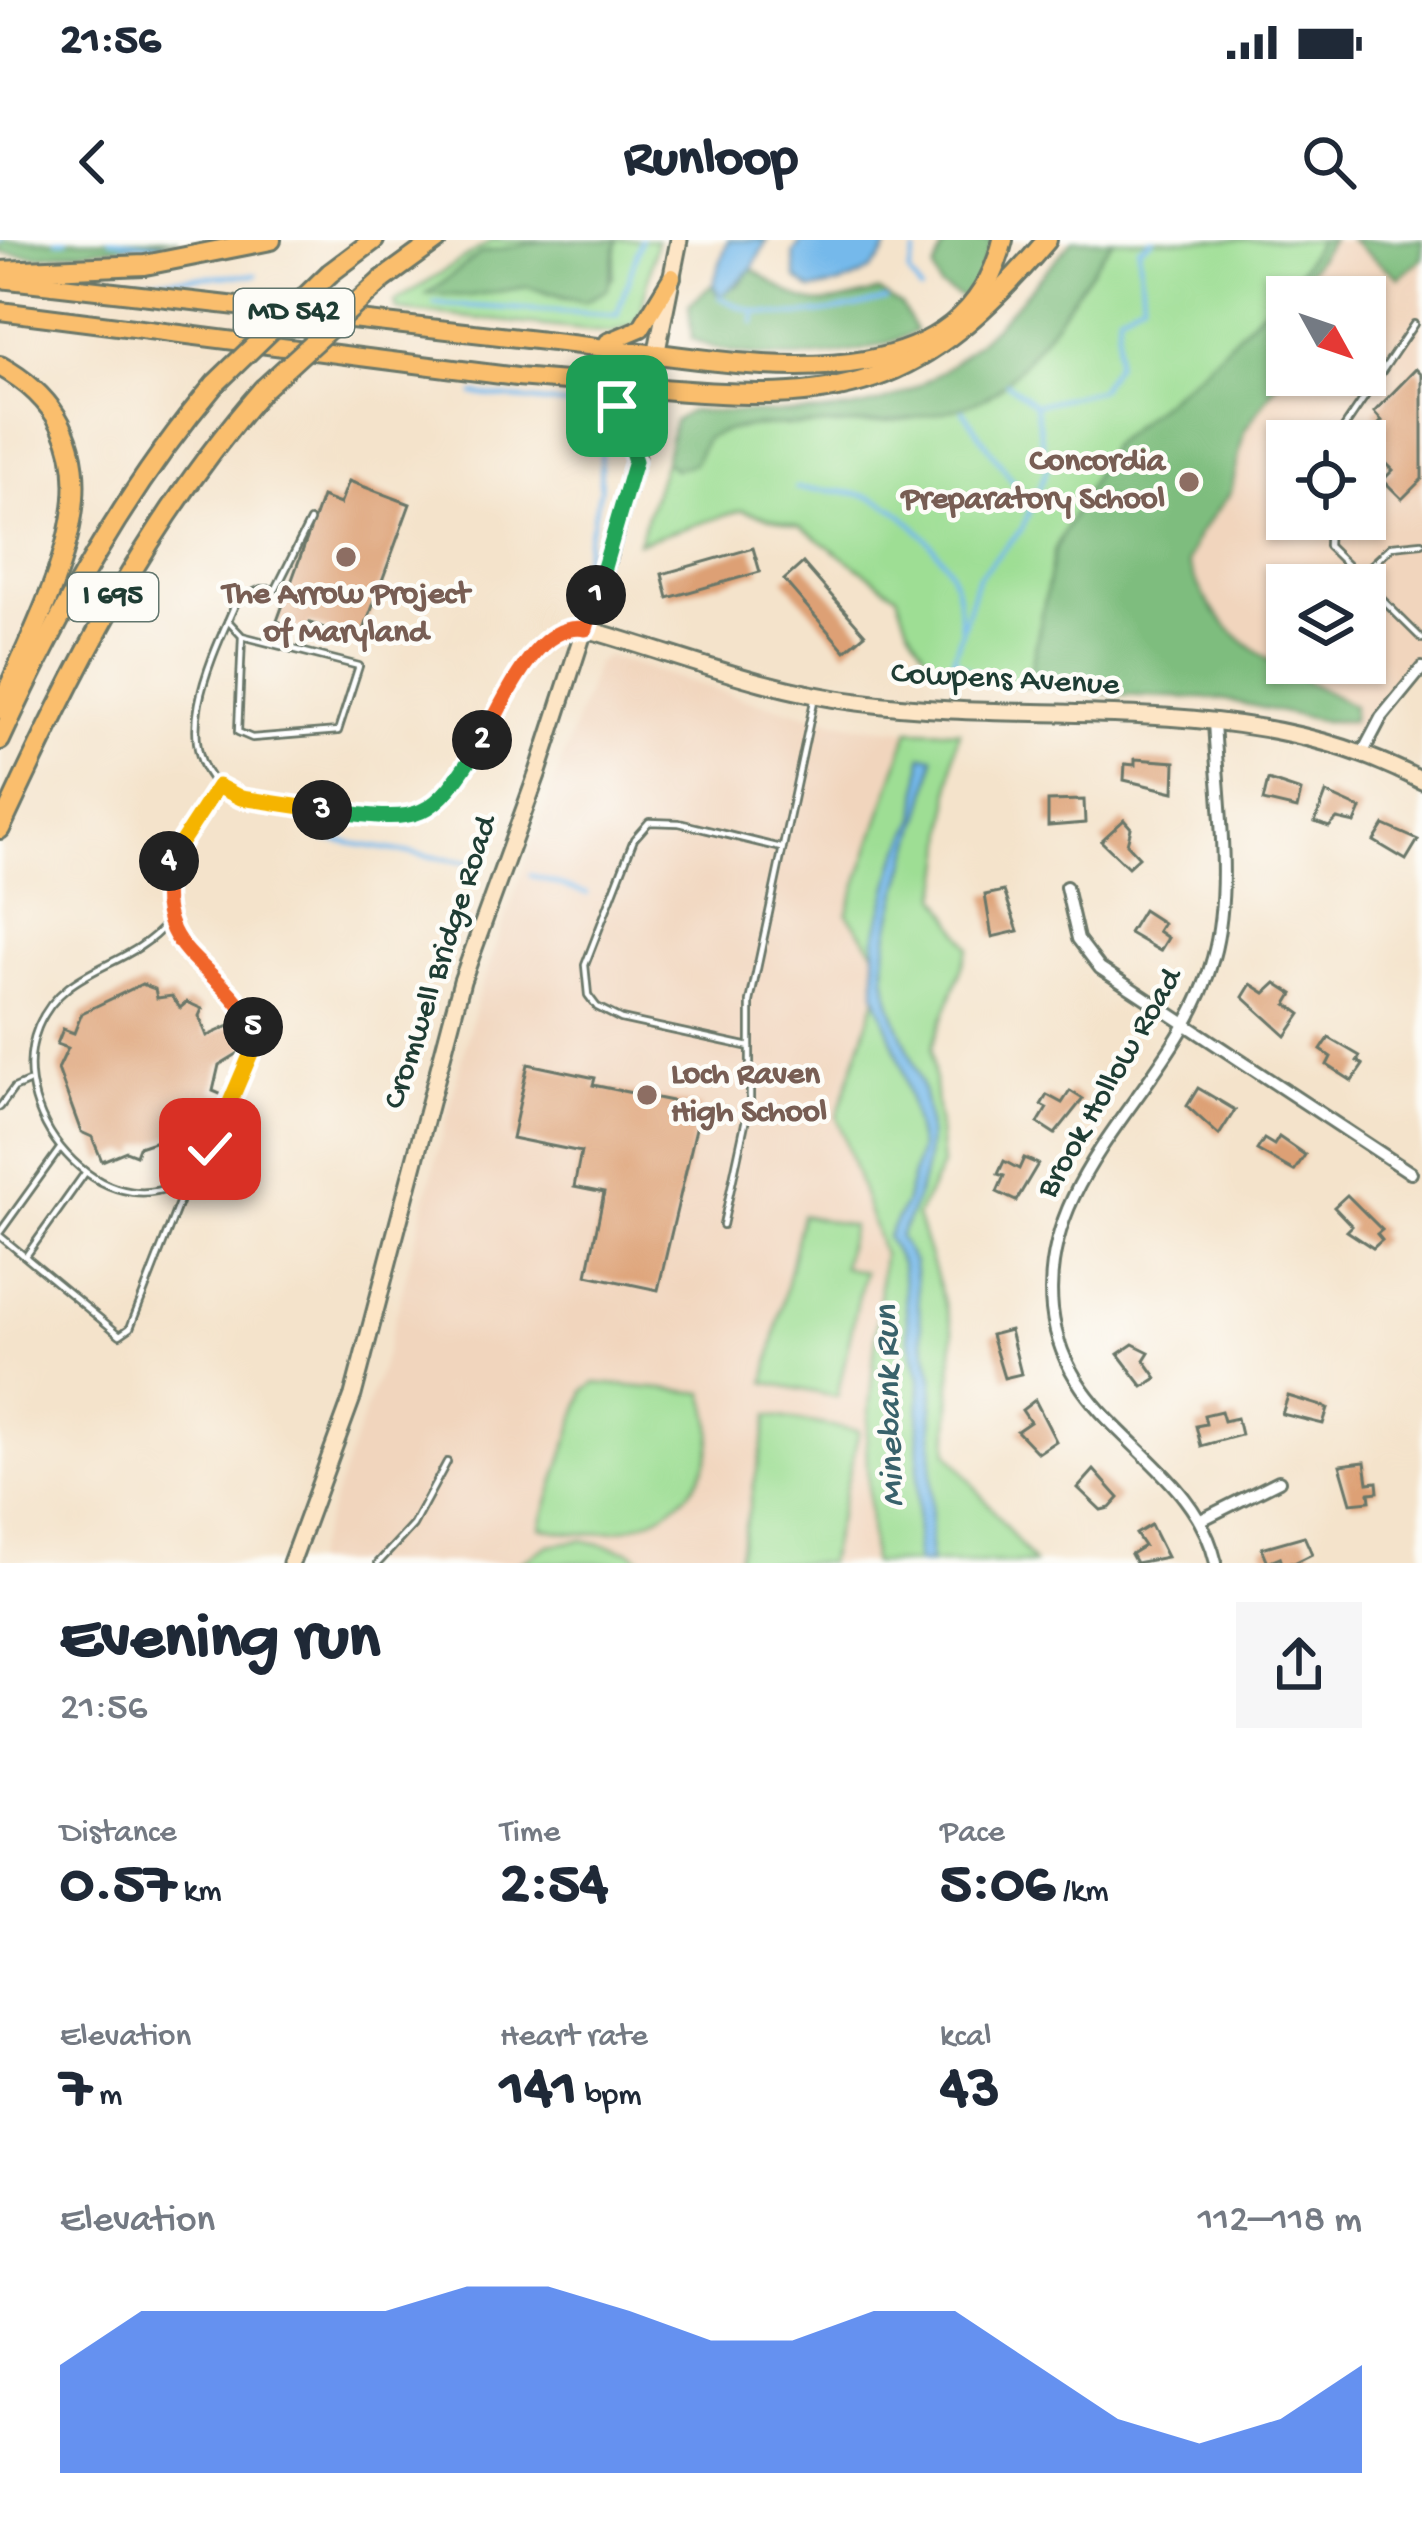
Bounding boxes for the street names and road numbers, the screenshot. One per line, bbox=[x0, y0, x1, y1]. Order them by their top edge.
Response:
road number: MD 542 bbox=[234, 289, 354, 337]
road number: I 695 bbox=[68, 573, 158, 621]
street label: Cowpens Avenue bbox=[890, 656, 1121, 706]
street label: Cromwell Bridge Road bbox=[377, 809, 508, 1114]
street label: Brook Hollow Road bbox=[1029, 960, 1193, 1206]

